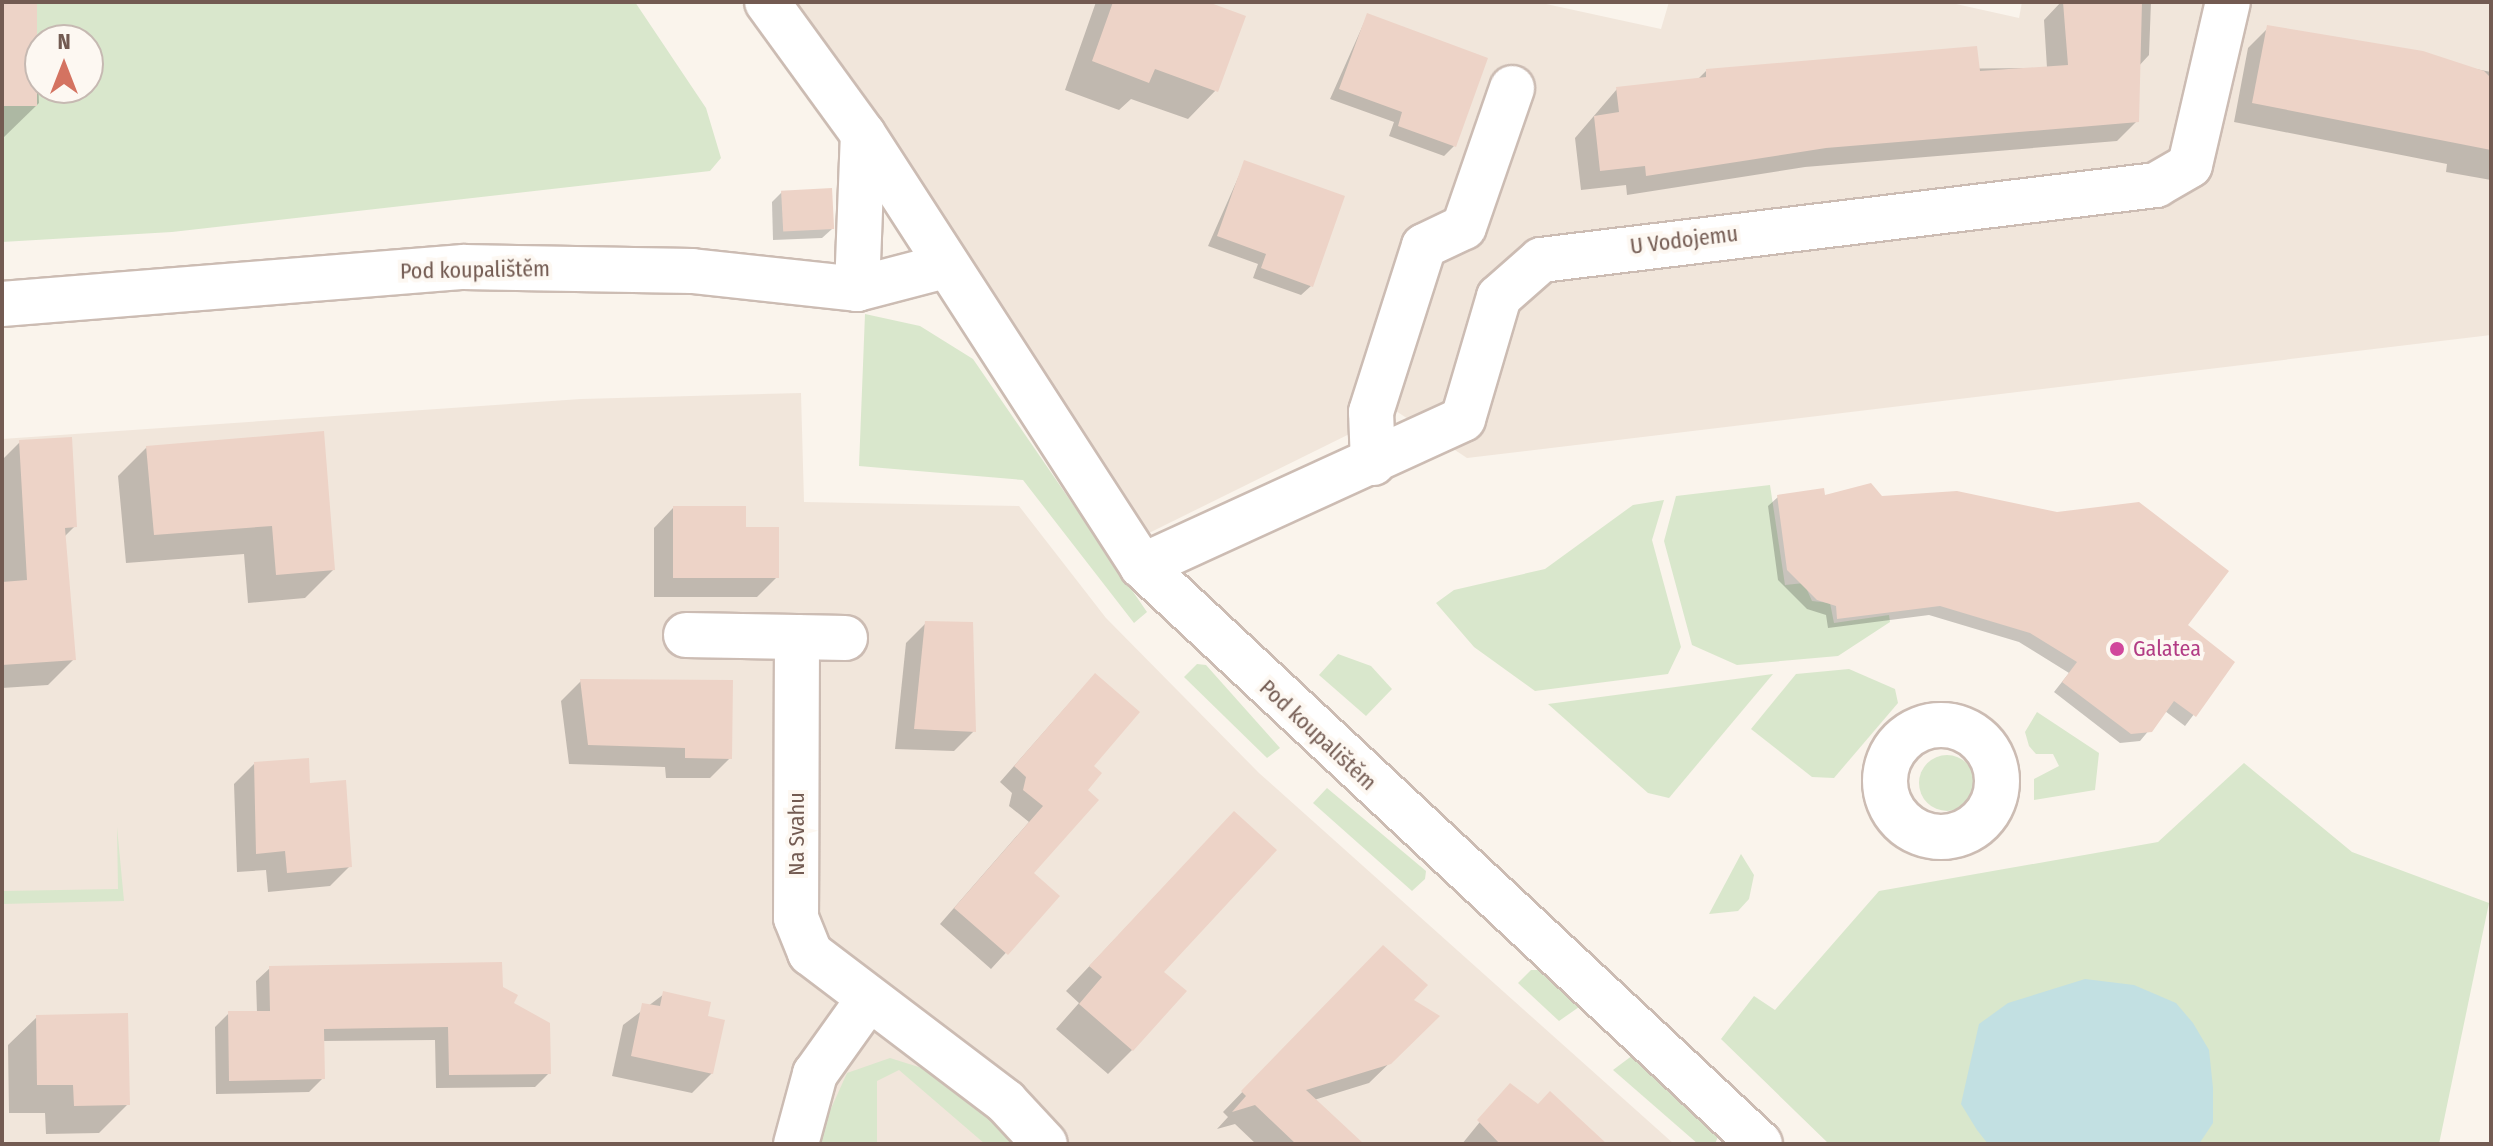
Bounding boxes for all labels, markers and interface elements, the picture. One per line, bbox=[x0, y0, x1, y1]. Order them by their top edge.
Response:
north arrow bbox=[24, 24, 104, 104]
text: N bbox=[57, 28, 71, 55]
street label: U Vodojemu bbox=[1629, 220, 1739, 260]
street label: Pod koupalištěm bbox=[400, 255, 550, 285]
place label: Galatea bbox=[2133, 636, 2201, 662]
marker: Galatea bbox=[2108, 640, 2126, 658]
street label: Pod koupalištěm bbox=[1254, 674, 1382, 796]
street label: Na Svahu bbox=[784, 792, 810, 876]

